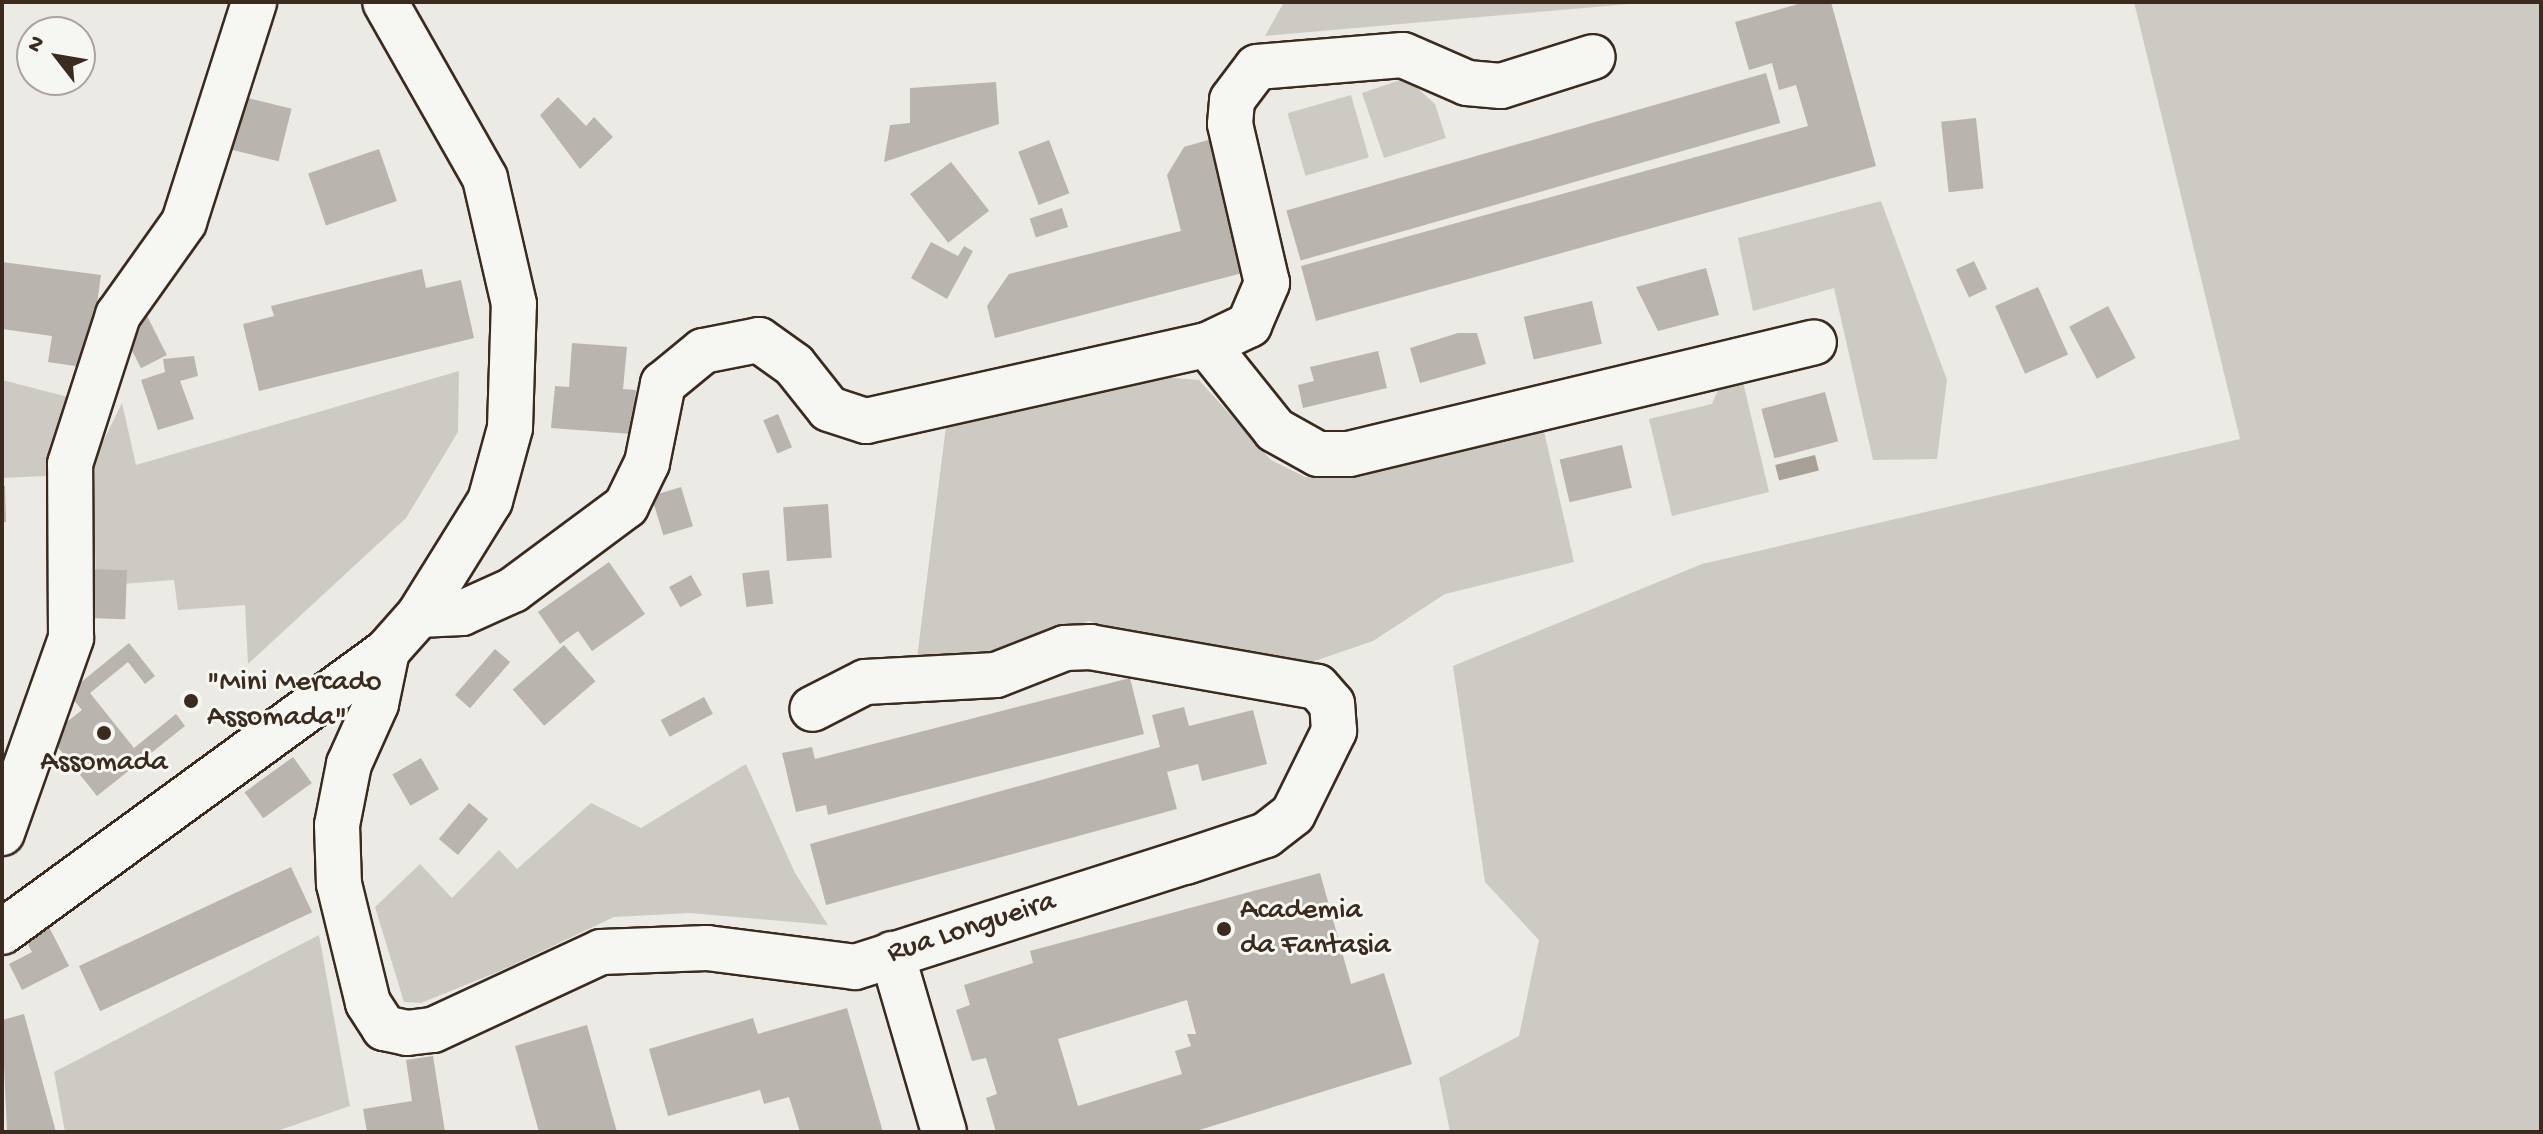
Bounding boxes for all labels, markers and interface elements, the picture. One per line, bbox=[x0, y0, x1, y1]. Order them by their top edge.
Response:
north arrow bbox=[16, 16, 96, 96]
text: N bbox=[22, 32, 52, 58]
place label: "Mini Mercado Assomada" bbox=[207, 666, 382, 736]
marker: "Mini Mercado Assomada" bbox=[182, 692, 200, 710]
marker: Assomada bbox=[95, 724, 113, 742]
place label: Assomada bbox=[40, 746, 168, 782]
street label: Rua Longueira bbox=[883, 885, 1061, 973]
place label: Academia da Fantasia bbox=[1240, 894, 1391, 964]
marker: Academia da Fantasia bbox=[1215, 920, 1233, 938]

